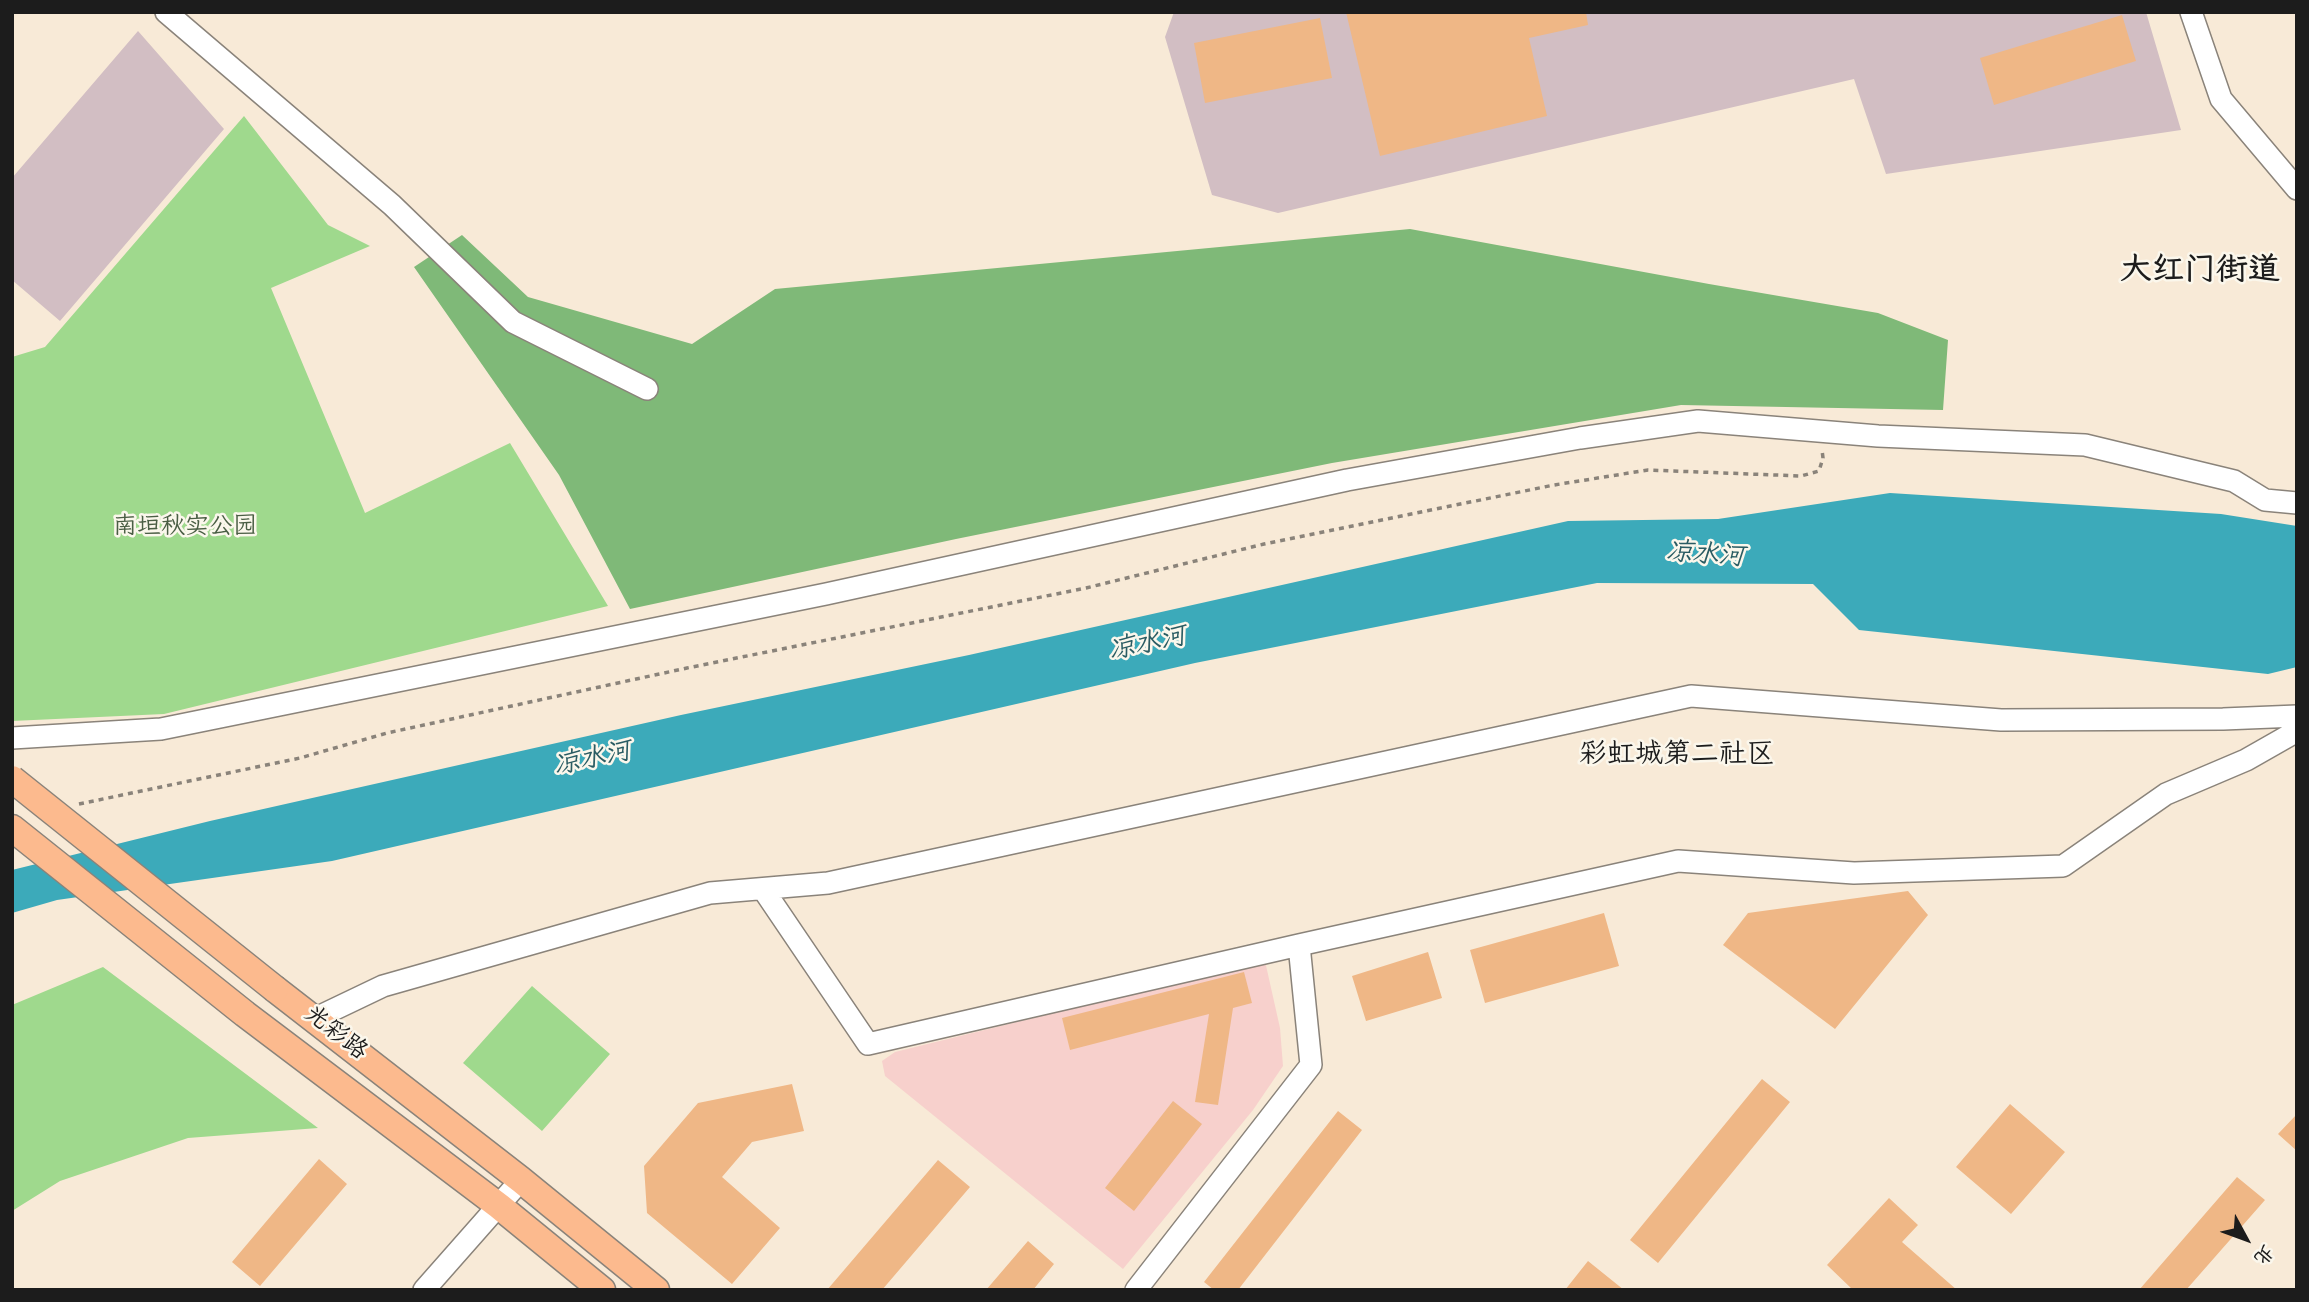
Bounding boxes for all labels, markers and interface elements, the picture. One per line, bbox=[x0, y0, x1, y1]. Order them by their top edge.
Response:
district label: 大红门街道 bbox=[2120, 256, 2280, 294]
park label: 南垣秋实公园 bbox=[113, 516, 257, 544]
water label: 凉水河 bbox=[1665, 540, 1745, 576]
water label: 凉水河 bbox=[1107, 624, 1189, 670]
water label: 凉水河 bbox=[552, 739, 634, 785]
district label: 彩虹城第二社区 bbox=[1579, 741, 1775, 775]
street label: 光彩路 bbox=[297, 1001, 371, 1069]
north arrow bbox=[2211, 1204, 2281, 1274]
text: 北 bbox=[2246, 1237, 2279, 1269]

